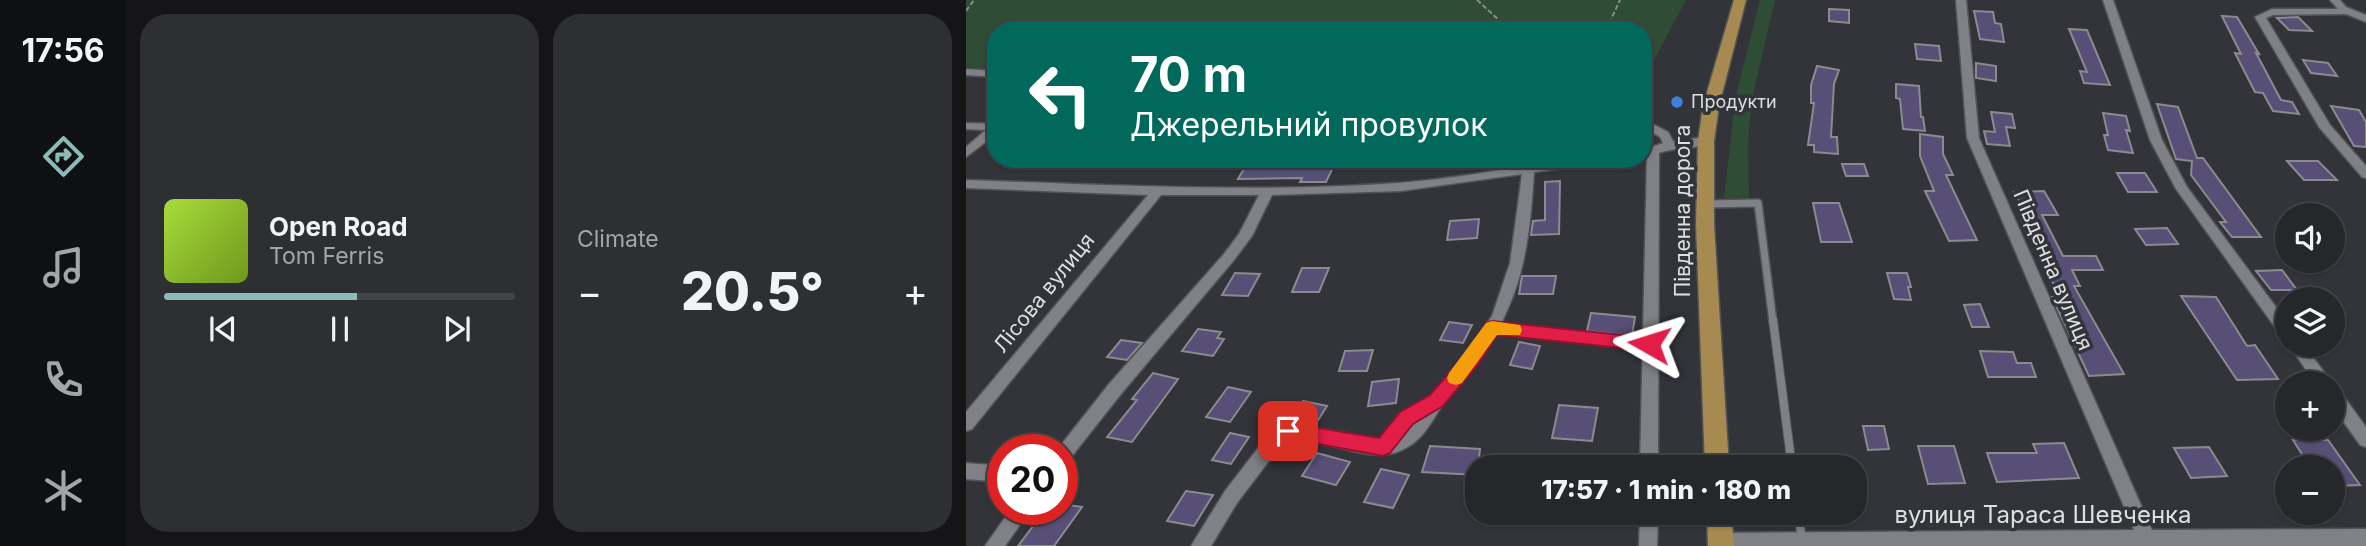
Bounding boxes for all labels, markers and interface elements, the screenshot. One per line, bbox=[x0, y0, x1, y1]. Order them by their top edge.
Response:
text: 17:56 bbox=[21, 31, 105, 70]
text: 70 m bbox=[1130, 45, 1247, 104]
icon: left bbox=[1015, 49, 1106, 140]
place label: Продукти bbox=[1691, 91, 1777, 112]
marker: Продукти bbox=[1669, 94, 1685, 110]
text: Джерельний провулок bbox=[1130, 105, 1488, 144]
street label: Південна дорога bbox=[1670, 125, 1695, 297]
icon: directions bbox=[39, 132, 88, 181]
street label: Південна вулиця bbox=[2008, 186, 2099, 354]
map controls bbox=[2275, 203, 2345, 525]
button: sound bbox=[2275, 203, 2345, 273]
text: Open Road bbox=[269, 211, 408, 242]
text: Climate bbox=[577, 225, 659, 253]
street label: Лісова вулиця bbox=[988, 228, 1099, 357]
text: Tom Ferris bbox=[269, 242, 384, 270]
icon: music bbox=[39, 243, 88, 292]
text: 20.5° bbox=[681, 260, 824, 323]
text: − bbox=[577, 269, 602, 315]
text: + bbox=[903, 269, 928, 315]
button: layers bbox=[2275, 287, 2345, 357]
position arrow bbox=[1612, 307, 1686, 381]
icon: previous bbox=[204, 310, 242, 348]
icon: pause bbox=[321, 310, 359, 348]
icon: next bbox=[438, 310, 476, 348]
icon: phone bbox=[39, 355, 88, 404]
button: + bbox=[2275, 371, 2345, 441]
pin bbox=[1258, 401, 1318, 461]
icon: arrive bbox=[1269, 412, 1307, 450]
speed limit sign: 20 bbox=[987, 434, 1078, 525]
button: − bbox=[2275, 455, 2345, 525]
icon: climate bbox=[39, 466, 88, 515]
text: 17:57 · 1 min · 180 m bbox=[1541, 474, 1791, 505]
street label: вулиця Тараса Шевченка bbox=[1894, 500, 2192, 529]

